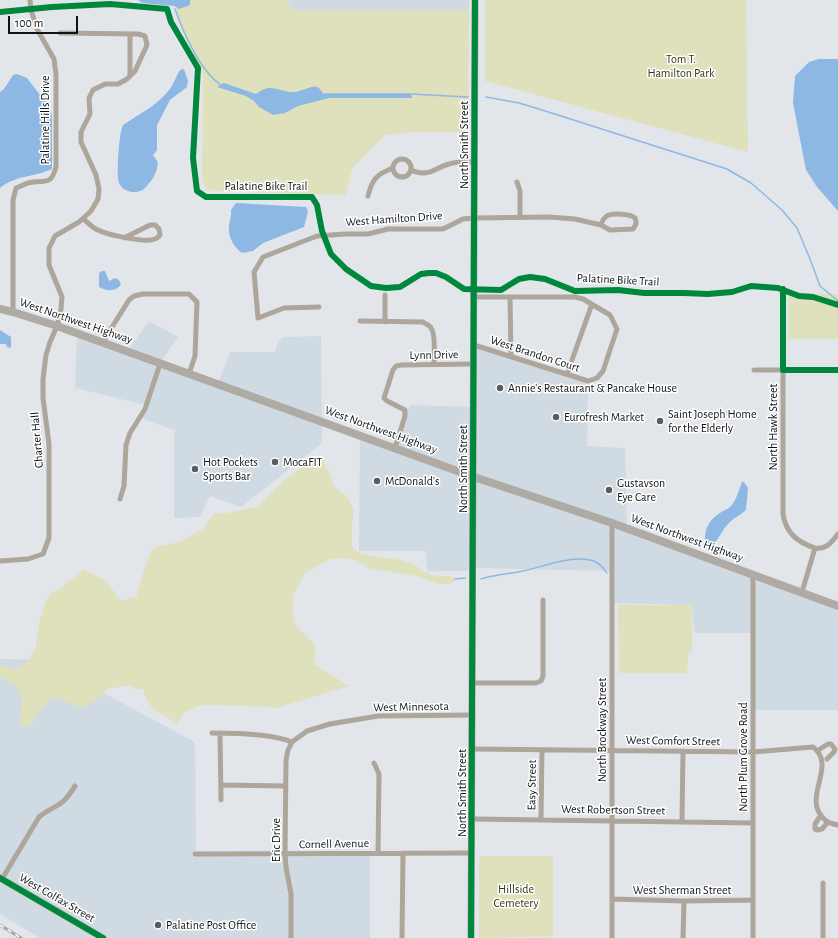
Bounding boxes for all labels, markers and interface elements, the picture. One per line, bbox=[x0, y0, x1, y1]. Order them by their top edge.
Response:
scale bar bbox=[10, 8, 80, 34]
text: 100 m bbox=[15, 17, 43, 29]
park label: Tom T. Hamilton Park bbox=[647, 52, 715, 80]
street label: Palatine Hills Drive bbox=[38, 76, 52, 164]
street label: North Smith Street bbox=[457, 101, 471, 189]
street label: Palatine Bike Trail bbox=[225, 179, 307, 193]
street label: West Hamilton Drive bbox=[345, 208, 443, 230]
street label: Palatine Bike Trail bbox=[576, 271, 660, 289]
street label: West Northwest Highway bbox=[18, 295, 134, 347]
street label: West Brandon Court bbox=[488, 333, 582, 375]
street label: Lynn Drive bbox=[409, 347, 459, 363]
place label: Annie's Restaurant & Pancake House bbox=[508, 381, 677, 395]
marker: Annie's Restaurant & Pancake House bbox=[495, 383, 505, 393]
street label: North Hawk Street bbox=[766, 384, 780, 470]
street label: West Northwest Highway bbox=[323, 403, 439, 457]
place label: Saint Joseph Home for the Elderly bbox=[668, 407, 756, 435]
place label: Eurofresh Market bbox=[564, 410, 644, 424]
street label: Charter Hall bbox=[27, 411, 47, 469]
marker: Eurofresh Market bbox=[551, 412, 561, 422]
marker: Saint Joseph Home for the Elderly bbox=[655, 416, 665, 426]
street label: North Smith Street bbox=[456, 425, 470, 513]
place label: Hot Pockets Sports Bar bbox=[203, 455, 258, 483]
place label: MocaFIT bbox=[283, 455, 322, 469]
marker: MocaFIT bbox=[270, 457, 280, 467]
marker: Hot Pockets Sports Bar bbox=[190, 464, 200, 474]
place label: McDonald's bbox=[385, 474, 439, 488]
marker: McDonald's bbox=[372, 476, 382, 486]
place label: Gustavson Eye Care bbox=[617, 476, 665, 504]
marker: Gustavson Eye Care bbox=[604, 485, 614, 495]
street label: West Northwest Highway bbox=[629, 511, 745, 565]
street label: North Brockway Street bbox=[595, 678, 609, 782]
street label: West Minnesota bbox=[373, 699, 449, 715]
street label: North Plum Grove Road bbox=[736, 702, 750, 812]
street label: West Comfort Street bbox=[626, 733, 720, 749]
street label: North Smith Street bbox=[455, 749, 469, 837]
street label: Easy Street bbox=[524, 759, 540, 811]
street label: West Robertson Street bbox=[561, 802, 665, 818]
street label: Eric Drive bbox=[269, 818, 283, 862]
street label: Cornell Avenue bbox=[299, 836, 369, 852]
street label: West Colfax Street bbox=[16, 870, 98, 926]
park label: Hillside Cemetery bbox=[494, 882, 538, 910]
street label: West Sherman Street bbox=[633, 883, 731, 897]
place label: Palatine Post Office bbox=[166, 918, 256, 932]
marker: Palatine Post Office bbox=[153, 920, 163, 930]

